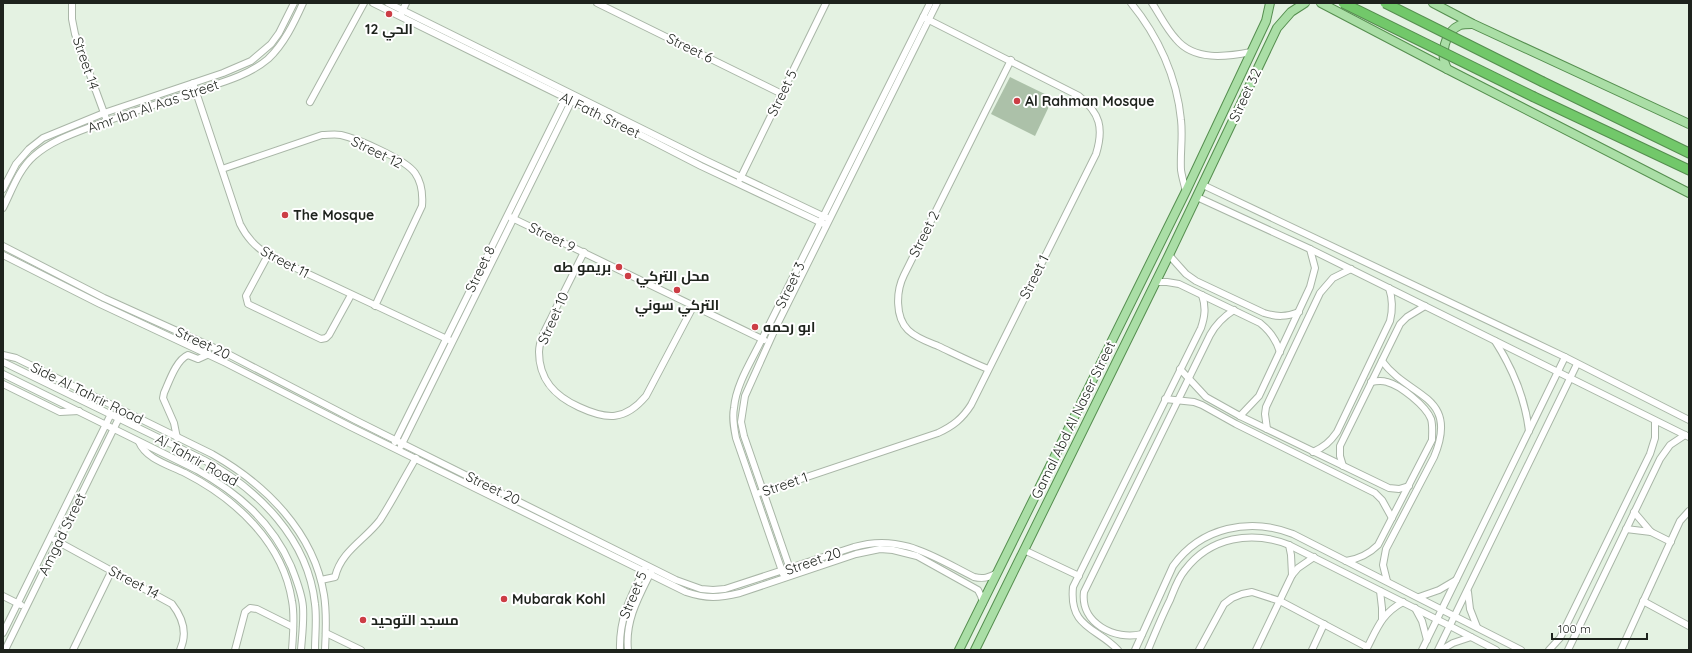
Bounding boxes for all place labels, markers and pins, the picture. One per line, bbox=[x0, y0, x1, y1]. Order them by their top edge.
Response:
marker: الحي 12 bbox=[384, 9, 394, 19]
place label: الحي 12 bbox=[365, 20, 413, 41]
place label: Al Rahman Mosque bbox=[1025, 92, 1155, 110]
marker: Al Rahman Mosque bbox=[1012, 96, 1022, 106]
place label: The Mosque bbox=[293, 206, 374, 224]
marker: The Mosque bbox=[280, 210, 290, 220]
place label: بريمو طه bbox=[554, 258, 611, 276]
marker: بريمو طه bbox=[614, 262, 624, 272]
place label: محل التركي bbox=[636, 267, 710, 288]
marker: محل التركي bbox=[623, 271, 633, 281]
marker: التركي سوني bbox=[672, 285, 682, 295]
place label: التركي سوني bbox=[635, 296, 719, 317]
place label: ابو رحمه bbox=[763, 318, 815, 336]
marker: ابو رحمه bbox=[750, 322, 760, 332]
place label: Mubarak Kohl bbox=[512, 590, 605, 608]
marker: Mubarak Kohl bbox=[499, 594, 509, 604]
place label: مسجد التوحيد bbox=[371, 611, 459, 629]
marker: مسجد التوحيد bbox=[358, 615, 368, 625]

